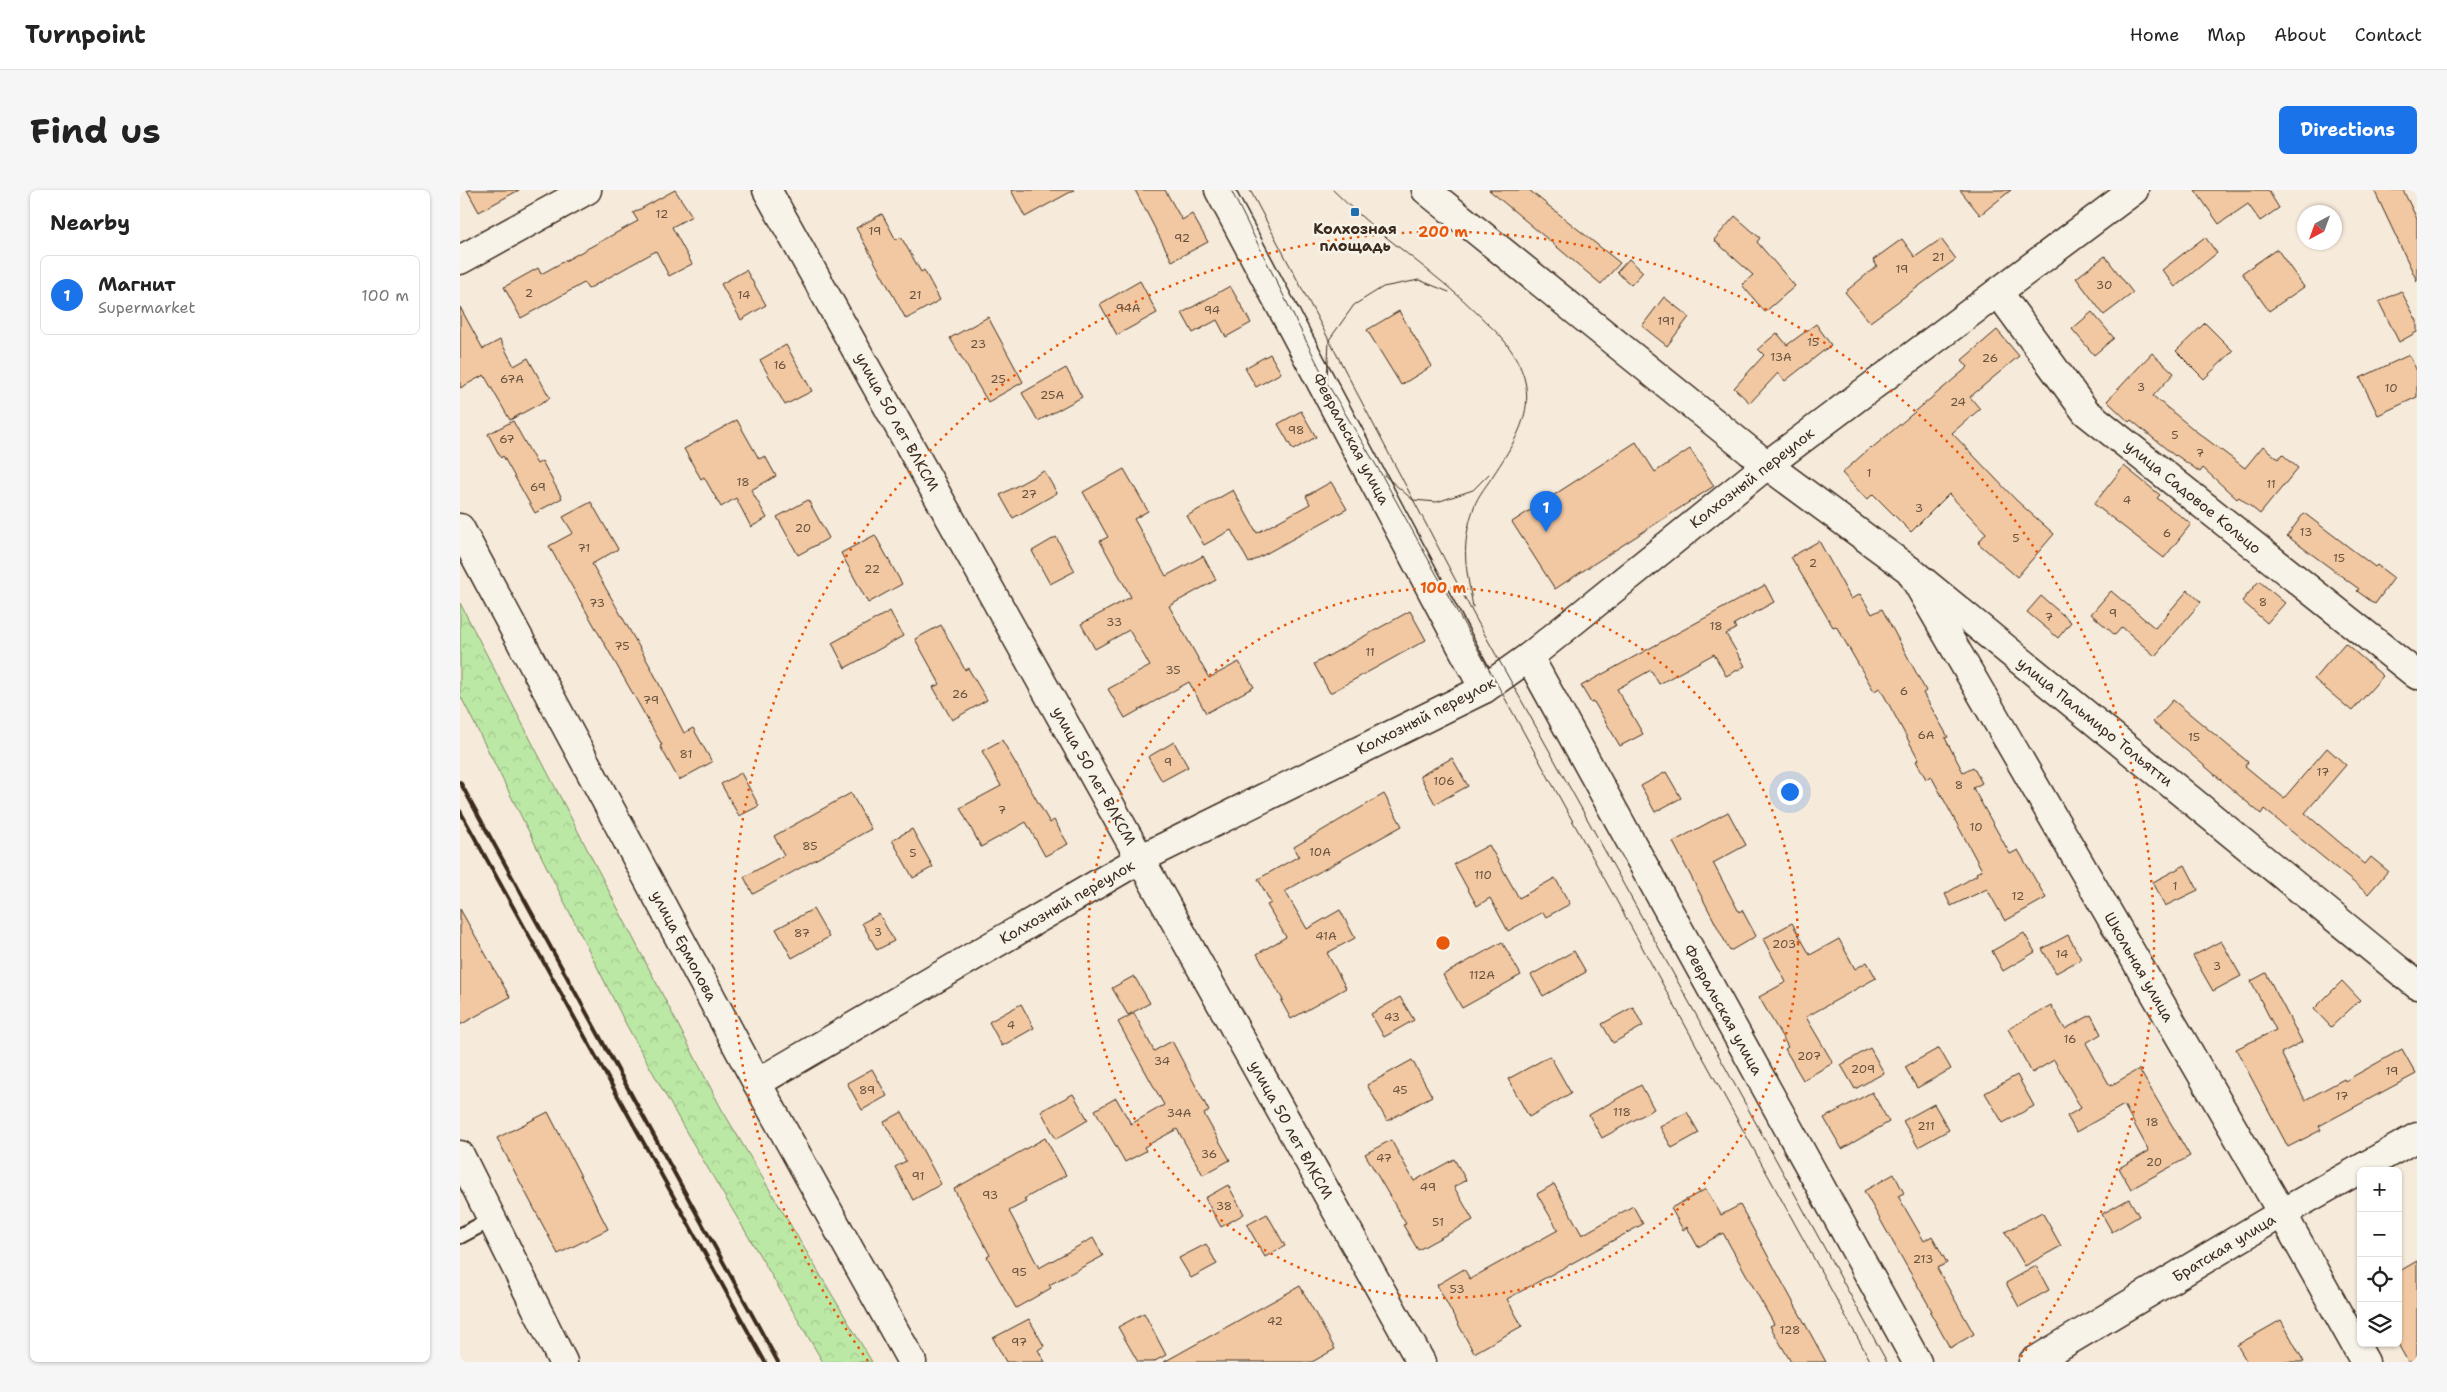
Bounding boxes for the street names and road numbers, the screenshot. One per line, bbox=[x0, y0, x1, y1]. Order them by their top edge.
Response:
street label: улица 50 лет ВЛКСМ bbox=[851, 349, 944, 495]
street label: Февральская улица bbox=[1308, 370, 1395, 509]
street label: Колхозный переулок bbox=[1686, 423, 1818, 533]
street label: улица Садовое Кольцо bbox=[2121, 436, 2265, 558]
street label: улица Пальмиро Тольятти bbox=[2013, 653, 2177, 791]
street label: Колхозный переулок bbox=[1353, 672, 1499, 760]
street label: улица 50 лет ВЛКСМ bbox=[1048, 703, 1141, 849]
street label: Колхозный переулок bbox=[996, 855, 1138, 949]
street label: улица Ермолова bbox=[646, 887, 722, 1006]
street label: Школьная улица bbox=[2099, 909, 2179, 1026]
street label: Февральская улица bbox=[1679, 941, 1768, 1080]
street label: улица 50 лет ВЛКСМ bbox=[1245, 1057, 1338, 1203]
street label: Братская улица bbox=[2169, 1209, 2280, 1287]

